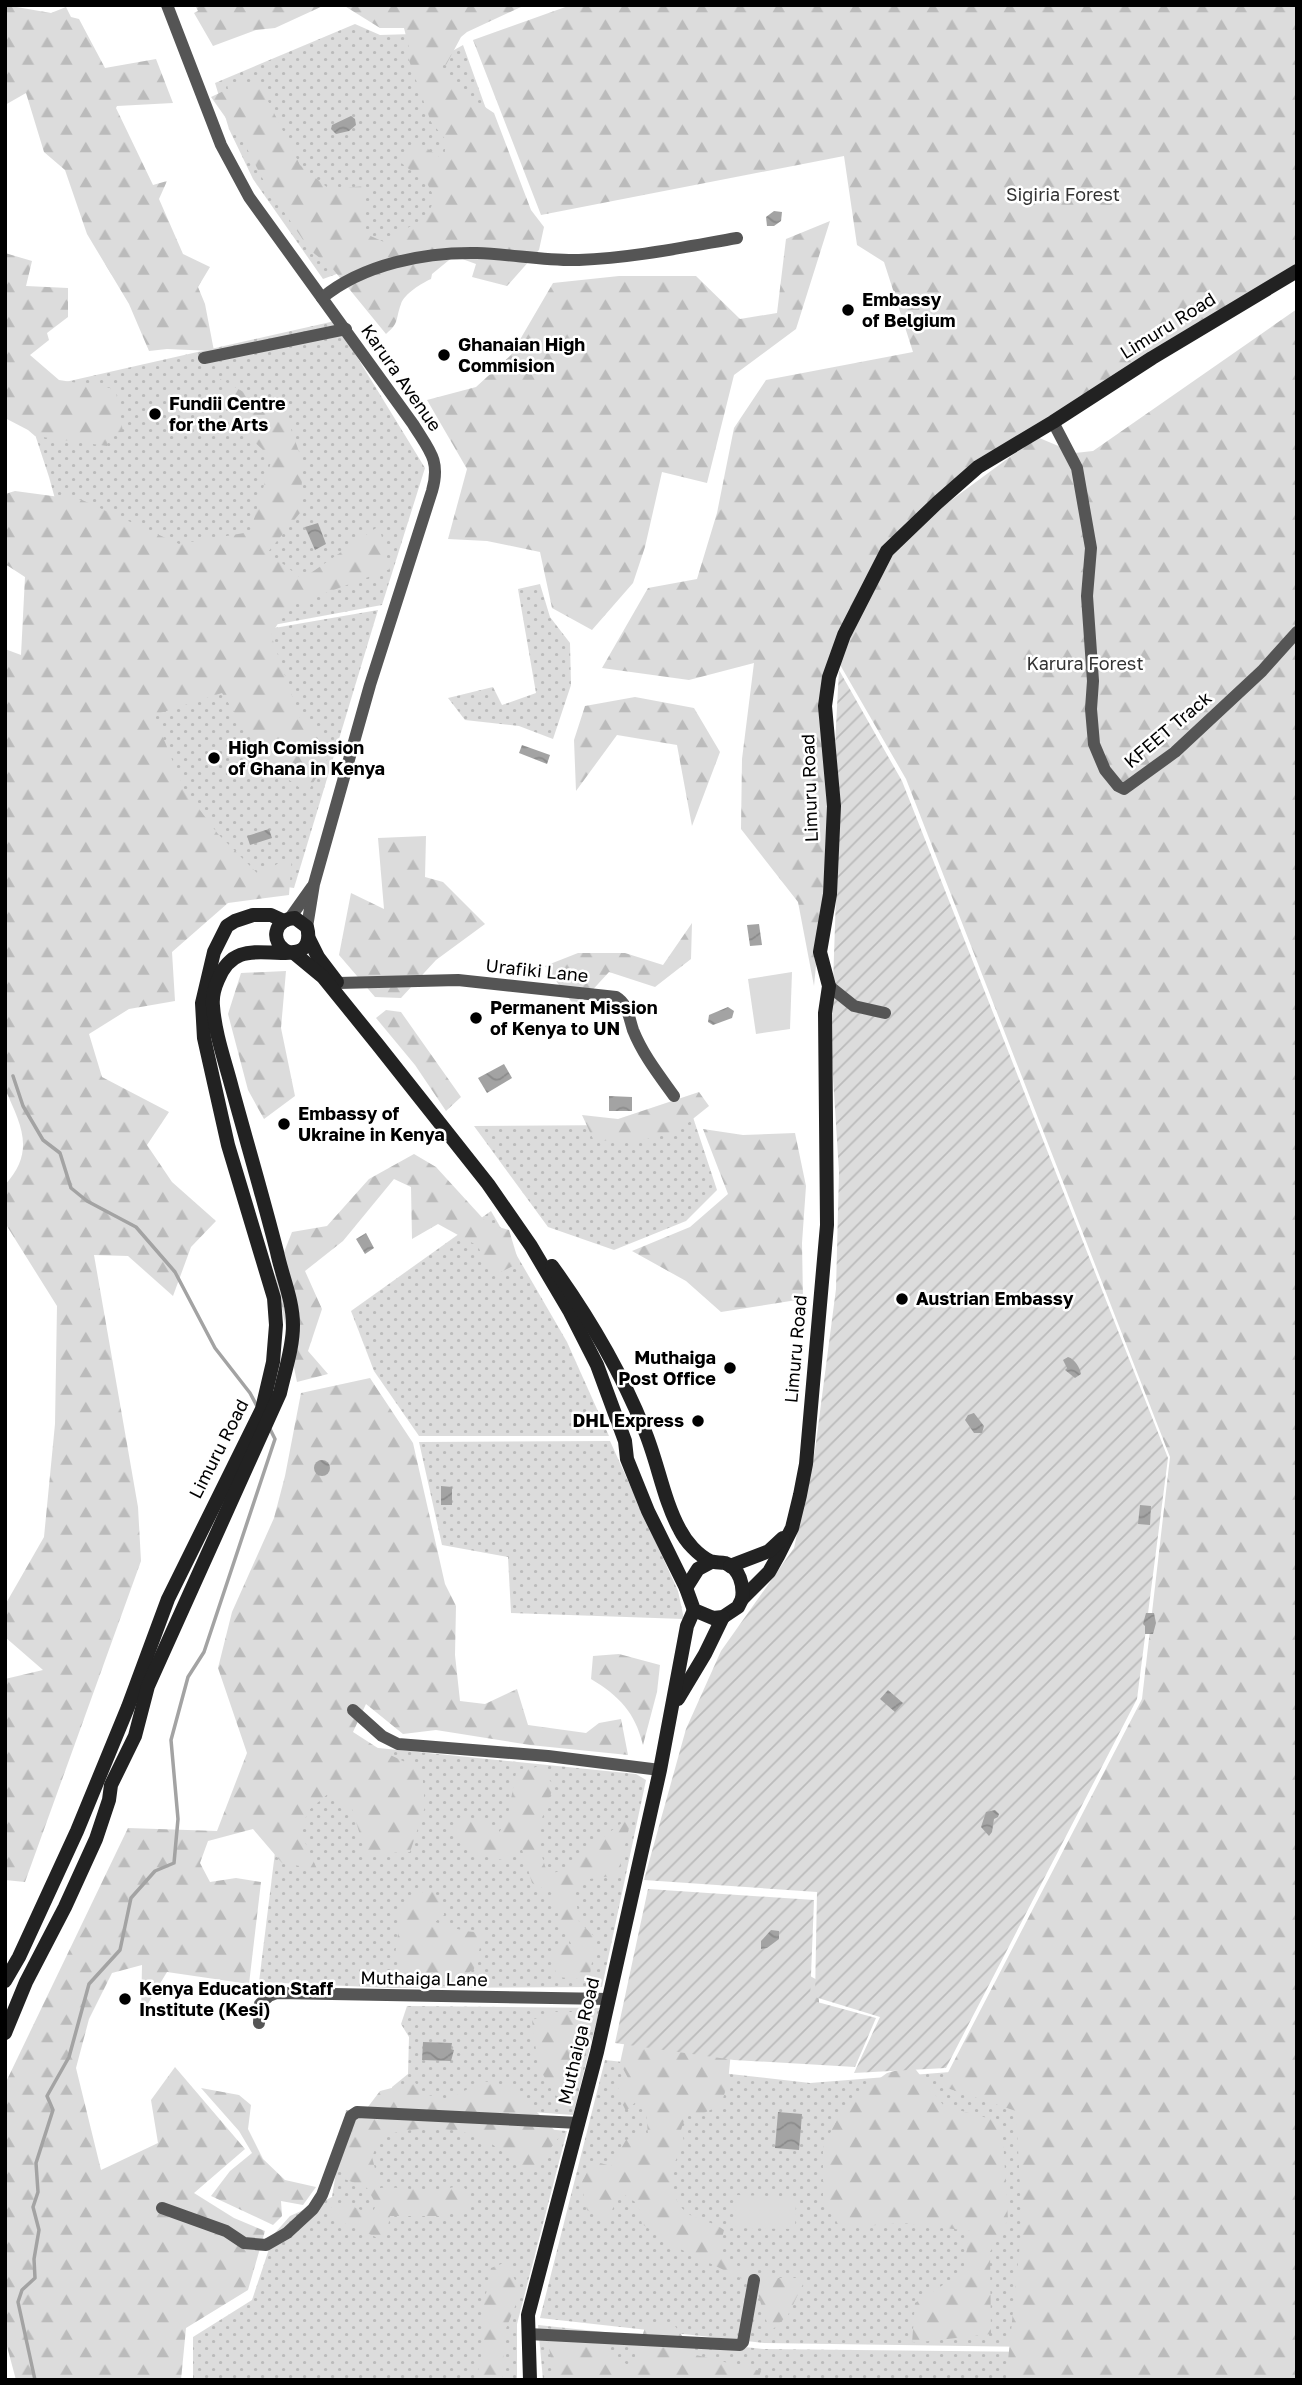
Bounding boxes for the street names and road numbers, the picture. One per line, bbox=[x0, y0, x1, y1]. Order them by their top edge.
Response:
street label: Limuru Road bbox=[1116, 287, 1219, 363]
street label: Karura Avenue bbox=[357, 320, 447, 435]
street label: KFEET Track bbox=[1119, 686, 1216, 772]
street label: Limuru Road bbox=[796, 733, 822, 843]
street label: Urafiki Lane bbox=[485, 954, 590, 986]
street label: Limuru Road bbox=[779, 1294, 811, 1404]
street label: Limuru Road bbox=[184, 1395, 253, 1502]
street label: Muthaiga Lane bbox=[360, 1966, 488, 1990]
street label: Muthaiga Road bbox=[553, 1975, 603, 2106]

